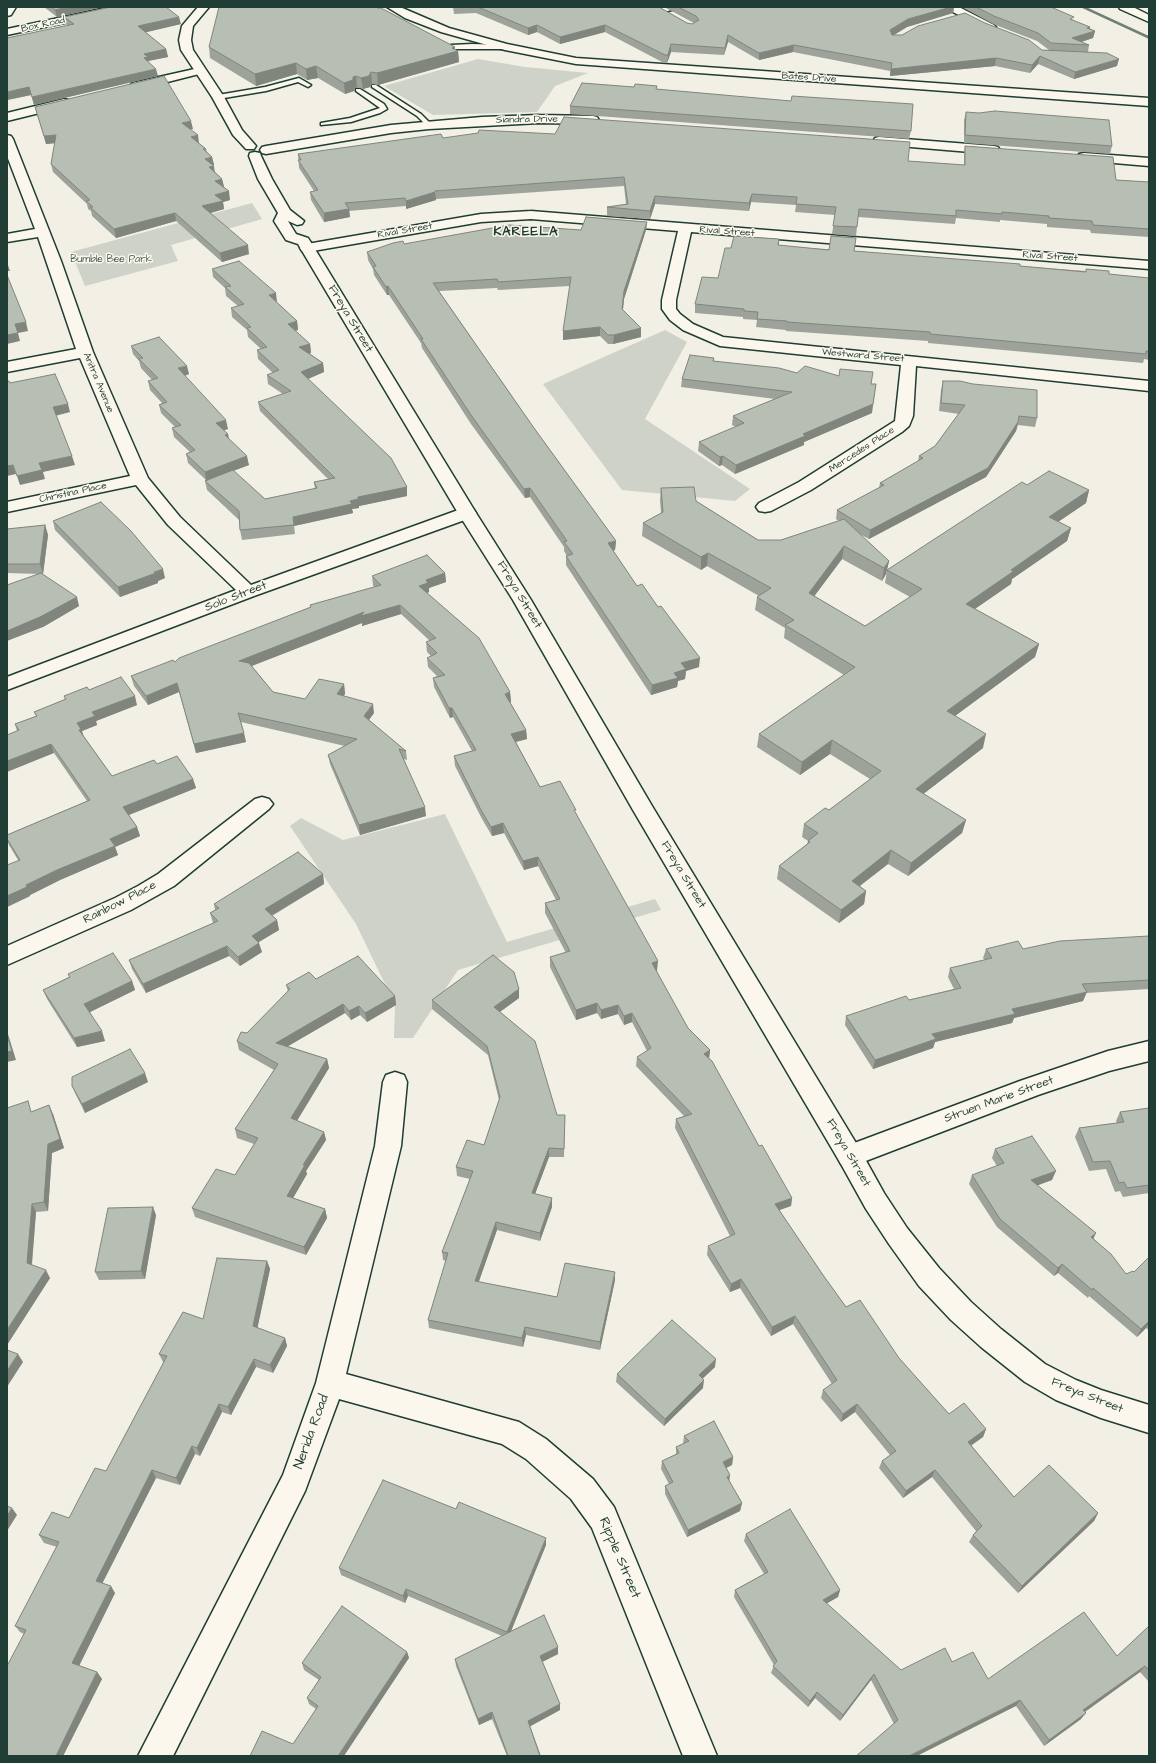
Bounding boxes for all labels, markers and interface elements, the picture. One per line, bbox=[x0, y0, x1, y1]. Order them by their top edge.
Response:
street label: Box Road bbox=[20, 15, 66, 35]
street label: Bates Drive bbox=[781, 70, 837, 86]
street label: Siandra Drive bbox=[496, 113, 558, 127]
street label: Rival Street bbox=[377, 220, 433, 242]
district label: KAREELA bbox=[493, 224, 559, 240]
street label: Rival Street bbox=[699, 224, 755, 240]
street label: Rival Street bbox=[1022, 249, 1078, 265]
park label: Bumble Bee Park bbox=[70, 254, 152, 266]
street label: Freya Street bbox=[324, 283, 376, 355]
street label: Westward Street bbox=[821, 346, 905, 366]
street label: Anitra Avenue bbox=[80, 351, 116, 415]
street label: Mercedes Place bbox=[827, 424, 897, 476]
street label: Christina Place bbox=[38, 480, 108, 506]
street label: Freya Street bbox=[493, 559, 545, 631]
street label: Solo Street bbox=[203, 579, 269, 615]
street label: Freya Street bbox=[657, 839, 709, 911]
street label: Rainbow Place bbox=[81, 878, 159, 928]
street label: Struen Marie Street bbox=[942, 1074, 1056, 1126]
street label: Freya Street bbox=[823, 1117, 873, 1189]
street label: Freya Street bbox=[1049, 1375, 1125, 1417]
street label: Nerida Road bbox=[291, 1392, 333, 1472]
street label: Ripple Street bbox=[594, 1515, 644, 1601]

